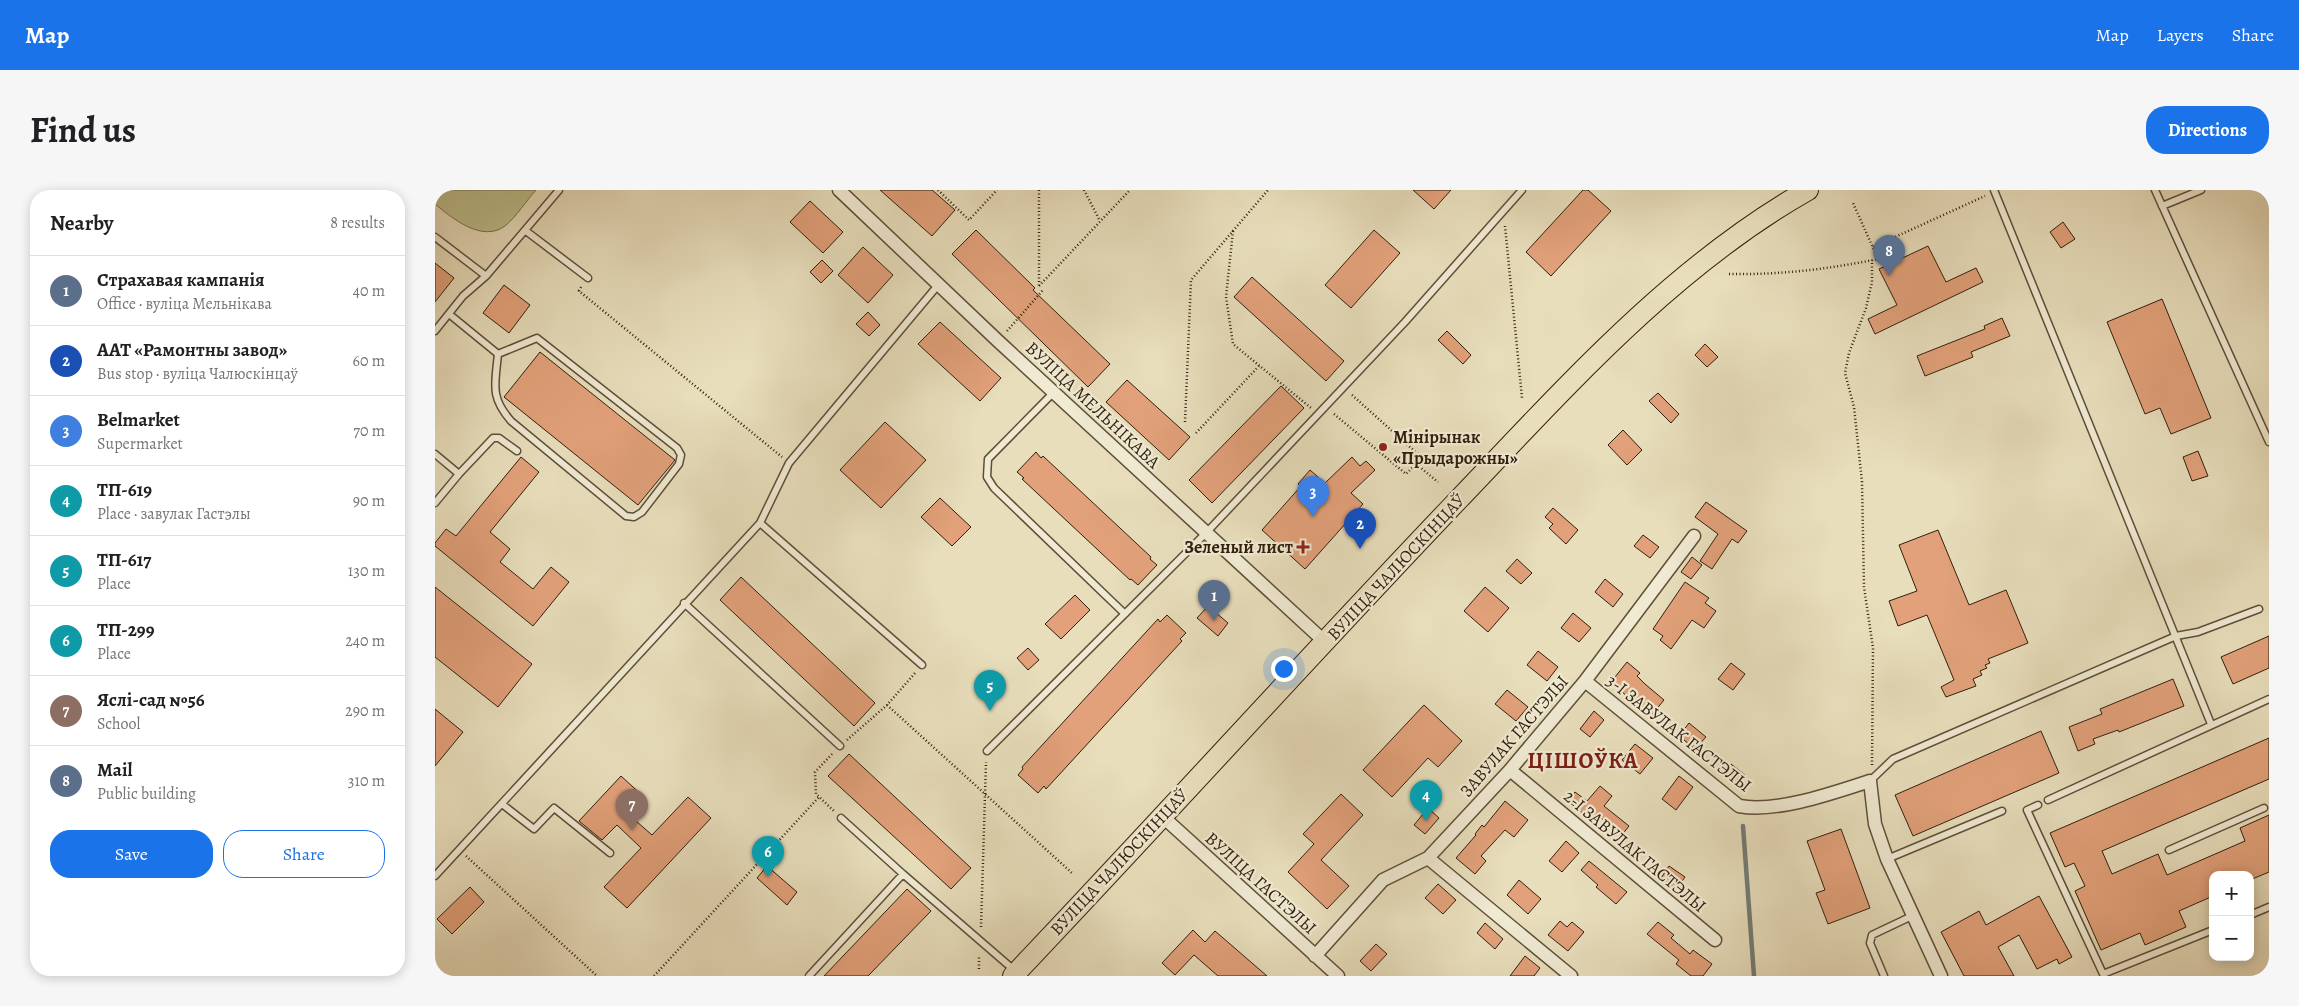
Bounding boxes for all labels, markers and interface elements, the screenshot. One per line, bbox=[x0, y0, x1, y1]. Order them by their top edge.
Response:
text: Map bbox=[25, 19, 69, 51]
text: Map bbox=[2096, 23, 2129, 47]
text: Layers bbox=[2157, 23, 2204, 47]
text: Share bbox=[2232, 23, 2274, 47]
text: Find us bbox=[30, 106, 136, 154]
button: Directions bbox=[2146, 106, 2269, 154]
text: Nearby bbox=[50, 209, 113, 237]
text: 8 results bbox=[330, 212, 385, 234]
pin: 8 bbox=[1873, 235, 1905, 276]
text: Страхавая кампанія bbox=[97, 267, 265, 293]
text: 1 bbox=[63, 280, 69, 302]
text: 40 m bbox=[353, 280, 385, 302]
text: Office · вуліца Мельнікава bbox=[97, 293, 272, 315]
street label: ВУЛІЦА МЕЛЬНІКАВА bbox=[1020, 336, 1166, 474]
text: ААТ «Рамонтны завод» bbox=[97, 337, 287, 363]
text: 2 bbox=[62, 350, 70, 372]
text: 60 m bbox=[353, 350, 385, 372]
text: Bus stop · вуліца Чалюскінцаў bbox=[97, 363, 298, 385]
text: Belmarket bbox=[97, 407, 180, 433]
text: 3 bbox=[63, 420, 69, 442]
text: 70 m bbox=[353, 420, 385, 442]
place label: Мінірынак «Прыдарожны» bbox=[1393, 425, 1518, 470]
text: Supermarket bbox=[97, 433, 183, 455]
marker: Мінірынак «Прыдарожны» bbox=[1377, 441, 1389, 453]
pin: 3 bbox=[1297, 476, 1329, 517]
text: ТП-619 bbox=[97, 477, 152, 503]
street label: ВУЛІЦА ЧАЛЮСКІНЦАЎ bbox=[1322, 488, 1471, 646]
text: 4 bbox=[62, 490, 70, 512]
text: 90 m bbox=[353, 490, 385, 512]
text: Place · завулак Гастэлы bbox=[97, 503, 251, 525]
pin: 2 bbox=[1344, 508, 1376, 549]
place label: Зеленый лист bbox=[1184, 535, 1293, 559]
marker: Зеленый лист bbox=[1297, 541, 1309, 553]
text: ТП-617 bbox=[97, 547, 151, 573]
text: 5 bbox=[63, 560, 69, 582]
text: 130 m bbox=[348, 560, 385, 582]
text: Place bbox=[97, 573, 131, 595]
pin: 1 bbox=[1198, 580, 1230, 621]
text: ТП-299 bbox=[97, 617, 154, 643]
text: 6 bbox=[62, 630, 70, 652]
text: 240 m bbox=[345, 630, 385, 652]
text: Place bbox=[97, 643, 131, 665]
your location bbox=[1271, 656, 1297, 682]
street label: 3-І ЗАВУЛАК ГАСТЭЛЫ bbox=[1601, 669, 1757, 797]
pin: 5 bbox=[974, 670, 1006, 711]
street label: ЗАВУЛАК ГАСТЭЛЫ bbox=[1454, 670, 1574, 802]
text: Яслі-сад №56 bbox=[97, 687, 205, 713]
text: 7 bbox=[63, 700, 69, 722]
text: 290 m bbox=[345, 700, 385, 722]
text: School bbox=[97, 713, 140, 735]
district label: ЦІШОЎКА bbox=[1528, 746, 1638, 776]
text: Mail bbox=[97, 757, 133, 783]
text: 8 bbox=[62, 770, 70, 792]
text: 310 m bbox=[348, 770, 385, 792]
pin: 4 bbox=[1410, 780, 1442, 821]
text: Public building bbox=[97, 783, 196, 805]
street label: ВУЛІЦА ЧАЛЮСКІНЦАЎ bbox=[1045, 783, 1194, 941]
street label: 2-І ЗАВУЛАК ГАСТЭЛЫ bbox=[1559, 784, 1711, 918]
pin: 7 bbox=[616, 789, 648, 830]
street label: ВУЛІЦА ГАСТЭЛЫ bbox=[1200, 826, 1322, 940]
button: Save bbox=[50, 830, 213, 878]
button: Share bbox=[223, 830, 385, 878]
pin: 6 bbox=[752, 836, 784, 877]
map controls bbox=[2209, 871, 2254, 961]
button: + bbox=[2209, 871, 2254, 916]
button: − bbox=[2209, 916, 2254, 961]

